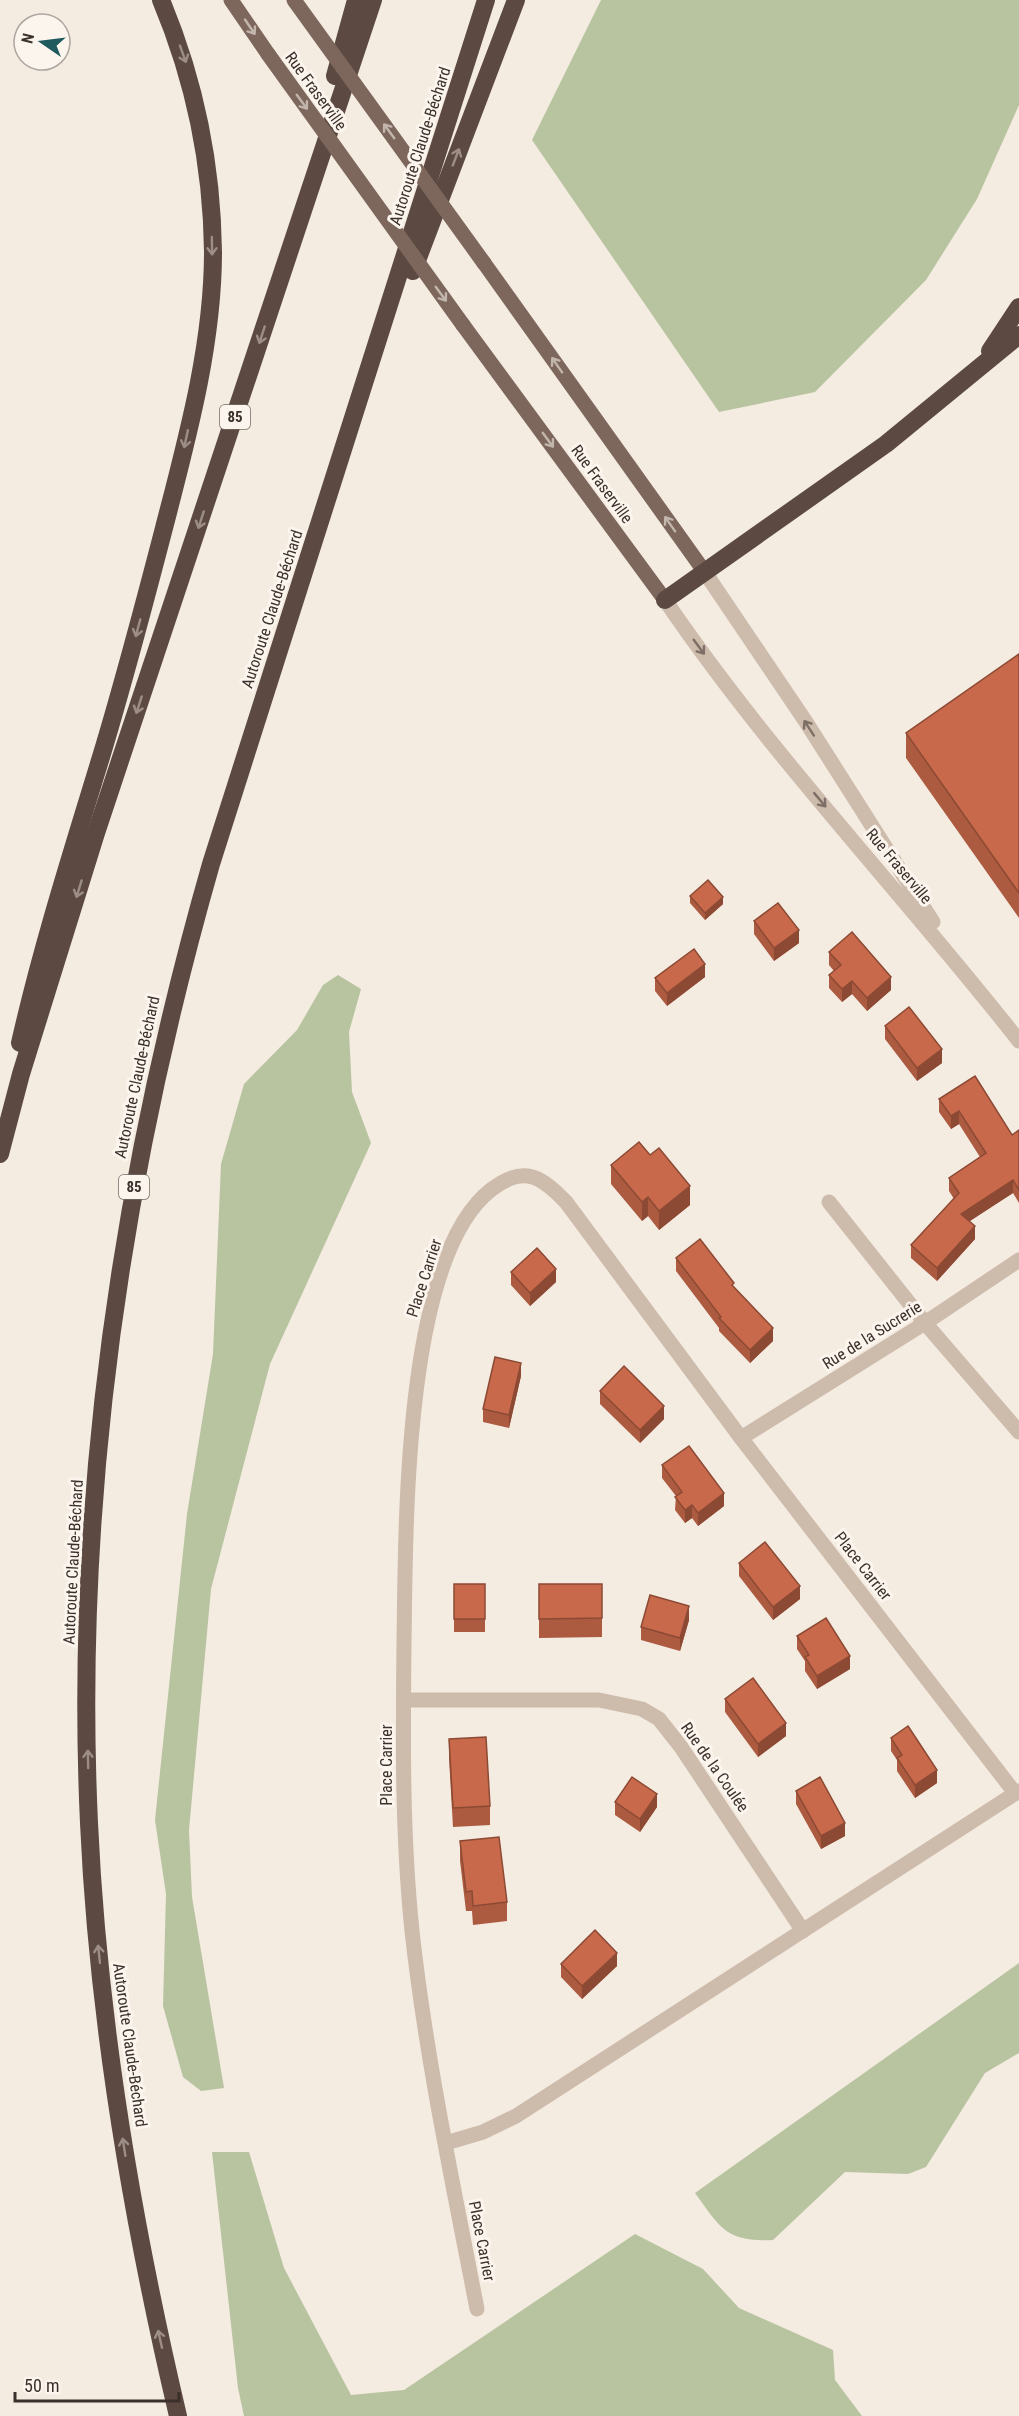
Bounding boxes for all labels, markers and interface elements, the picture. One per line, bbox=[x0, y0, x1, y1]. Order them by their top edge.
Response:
north arrow bbox=[12, 12, 72, 72]
one-way arrow bbox=[244, 18, 256, 35]
text: N bbox=[18, 31, 38, 46]
one-way arrow bbox=[178, 45, 189, 63]
street label: Rue Fraserville bbox=[281, 48, 351, 134]
street label: Autoroute Claude-Béchard bbox=[385, 65, 455, 227]
one-way arrow bbox=[296, 93, 308, 109]
one-way arrow bbox=[383, 123, 395, 139]
one-way arrow bbox=[451, 148, 462, 166]
one-way arrow bbox=[207, 236, 218, 256]
one-way arrow bbox=[435, 285, 447, 301]
one-way arrow bbox=[256, 325, 267, 344]
one-way arrow bbox=[551, 357, 563, 373]
road number: 85 bbox=[220, 405, 250, 429]
one-way arrow bbox=[180, 429, 192, 448]
one-way arrow bbox=[541, 432, 554, 448]
street label: Rue Fraserville bbox=[567, 441, 637, 527]
one-way arrow bbox=[194, 510, 205, 529]
one-way arrow bbox=[664, 516, 676, 532]
street label: Autoroute Claude-Béchard bbox=[237, 528, 307, 690]
one-way arrow bbox=[131, 618, 143, 637]
one-way arrow bbox=[692, 639, 705, 655]
one-way arrow bbox=[133, 695, 144, 714]
one-way arrow bbox=[803, 720, 815, 737]
one-way arrow bbox=[813, 792, 827, 807]
street label: Rue Fraserville bbox=[862, 825, 936, 907]
one-way arrow bbox=[73, 879, 84, 898]
street label: Autoroute Claude-Béchard bbox=[111, 994, 163, 1160]
road number: 85 bbox=[119, 1175, 149, 1199]
street label: Place Carrier bbox=[402, 1236, 446, 1320]
street label: Rue de la Sucrerie bbox=[819, 1297, 925, 1373]
street label: Autoroute Claude-Béchard bbox=[59, 1479, 87, 1645]
street label: Place Carrier bbox=[830, 1528, 896, 1604]
street label: Rue de la Coulée bbox=[677, 1719, 753, 1815]
street label: Place Carrier bbox=[377, 1724, 396, 1806]
one-way arrow bbox=[82, 1750, 94, 1770]
one-way arrow bbox=[93, 1944, 104, 1964]
street label: Autoroute Claude-Béchard bbox=[109, 1962, 151, 2128]
one-way arrow bbox=[119, 2138, 130, 2157]
street label: Place Carrier bbox=[465, 2199, 499, 2283]
one-way arrow bbox=[154, 2329, 165, 2349]
scale bar bbox=[15, 2365, 178, 2403]
text: 50 m bbox=[24, 2375, 59, 2396]

